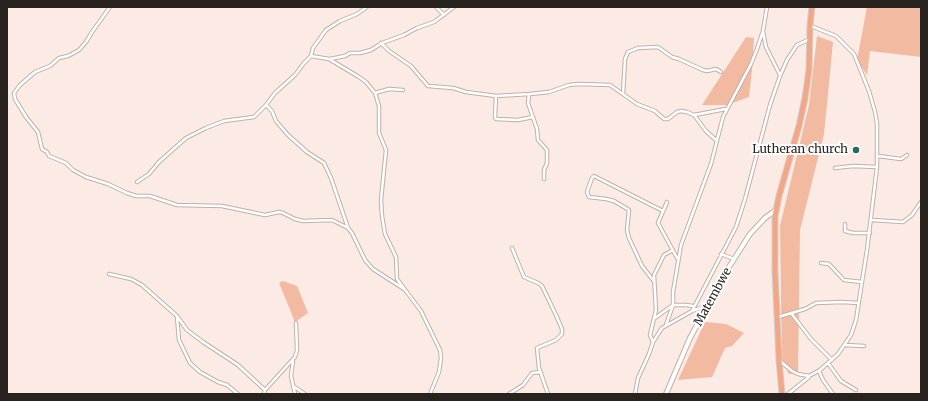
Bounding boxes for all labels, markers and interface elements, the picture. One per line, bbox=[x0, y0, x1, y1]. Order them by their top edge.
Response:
place label: Lutheran church bbox=[752, 143, 848, 157]
marker: Lutheran church bbox=[851, 145, 861, 155]
street label: Matembwe bbox=[691, 265, 735, 329]

